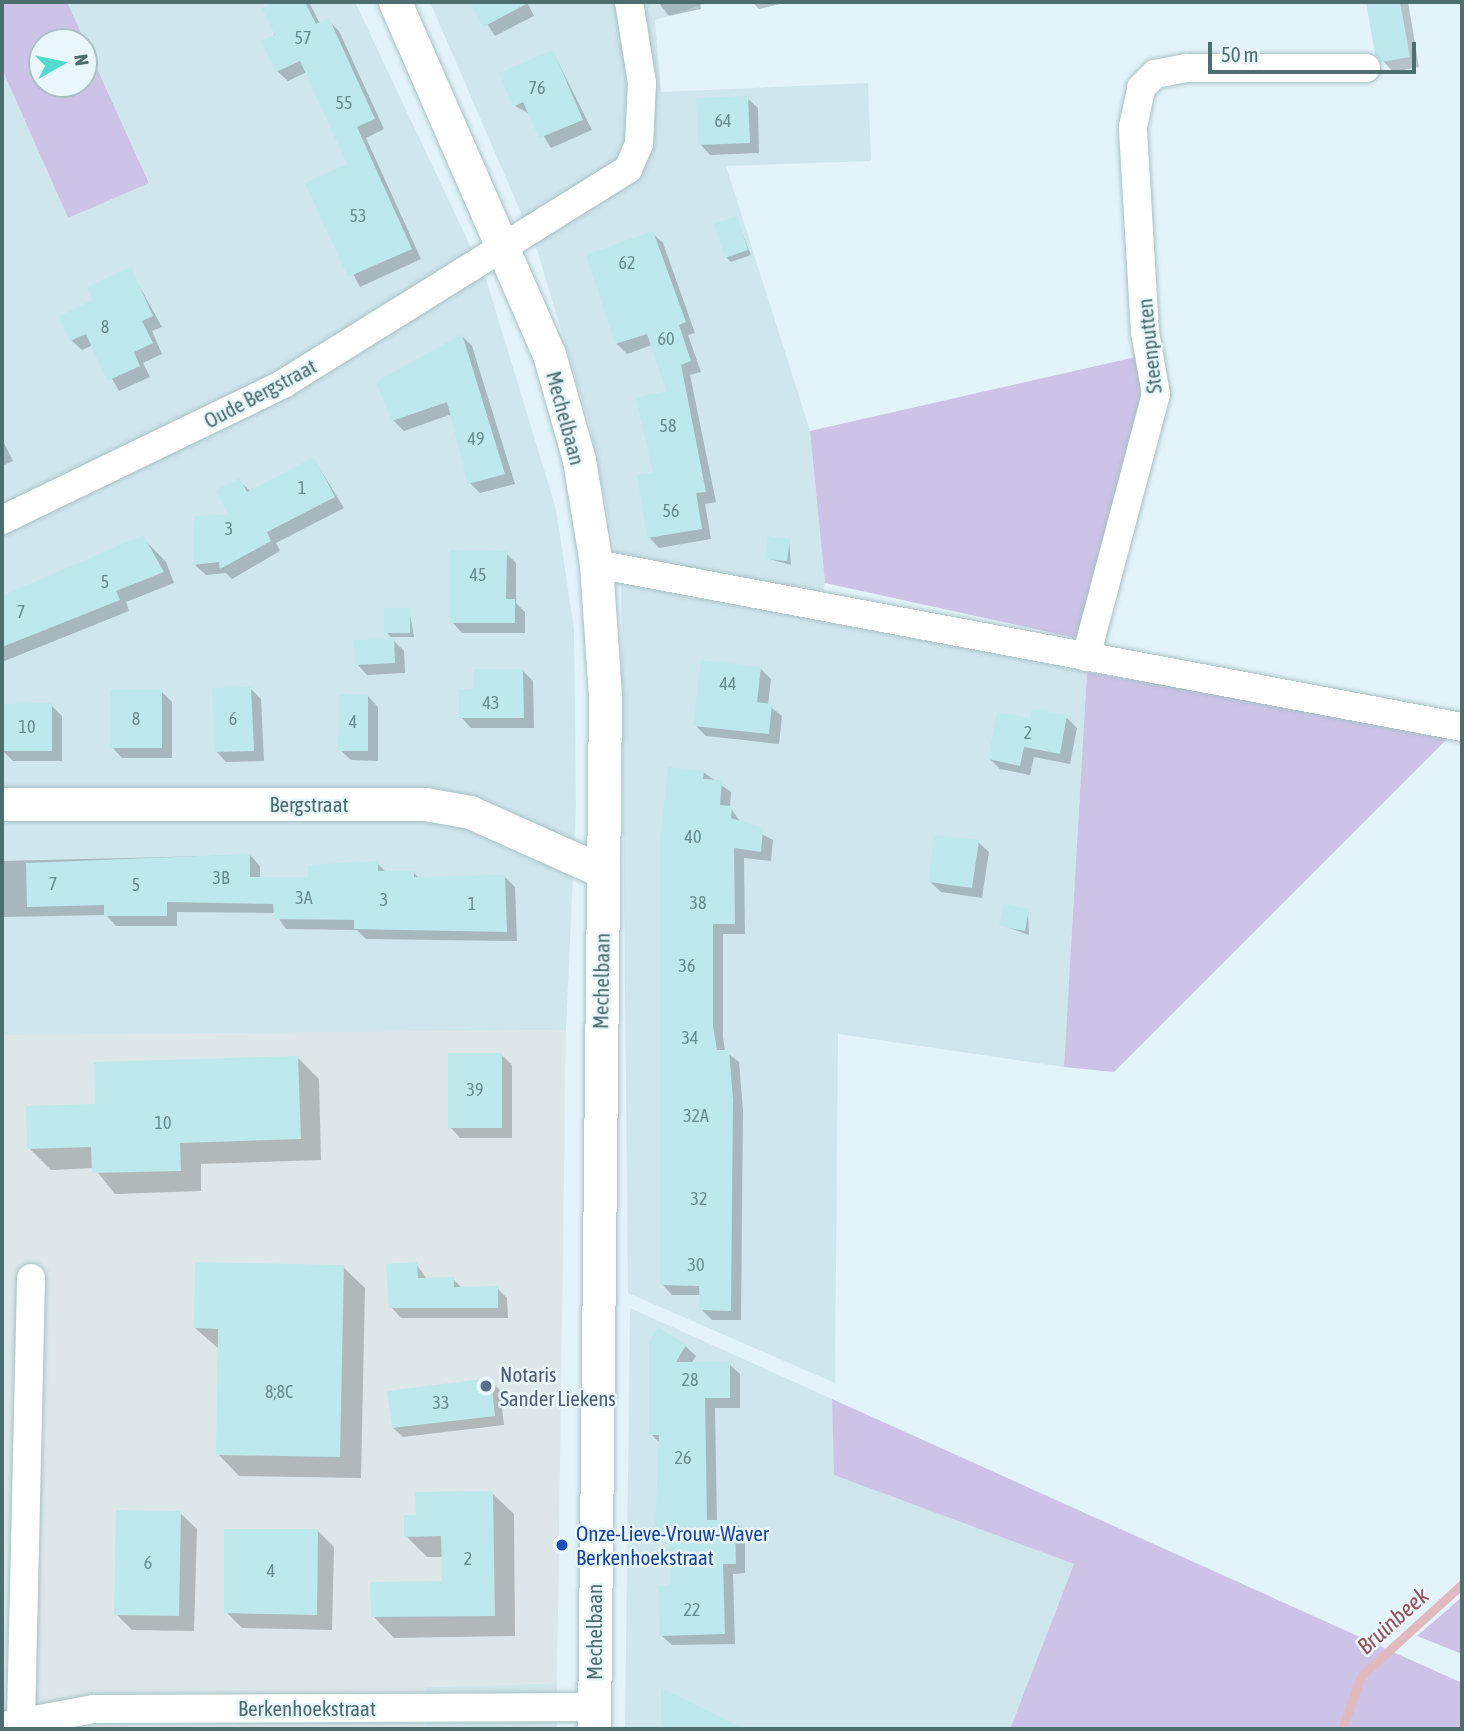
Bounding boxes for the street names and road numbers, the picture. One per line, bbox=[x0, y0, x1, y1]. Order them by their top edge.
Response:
street label: Steenputten bbox=[1131, 297, 1167, 395]
street label: Oude Bergstraat bbox=[199, 353, 321, 433]
street label: Mechelbaan bbox=[541, 368, 591, 468]
street label: Bergstraat bbox=[270, 791, 348, 817]
street label: Mechelbaan bbox=[588, 933, 614, 1029]
street label: Mechelbaan bbox=[581, 1584, 607, 1680]
street label: Berkenhoekstraat bbox=[238, 1695, 376, 1721]

